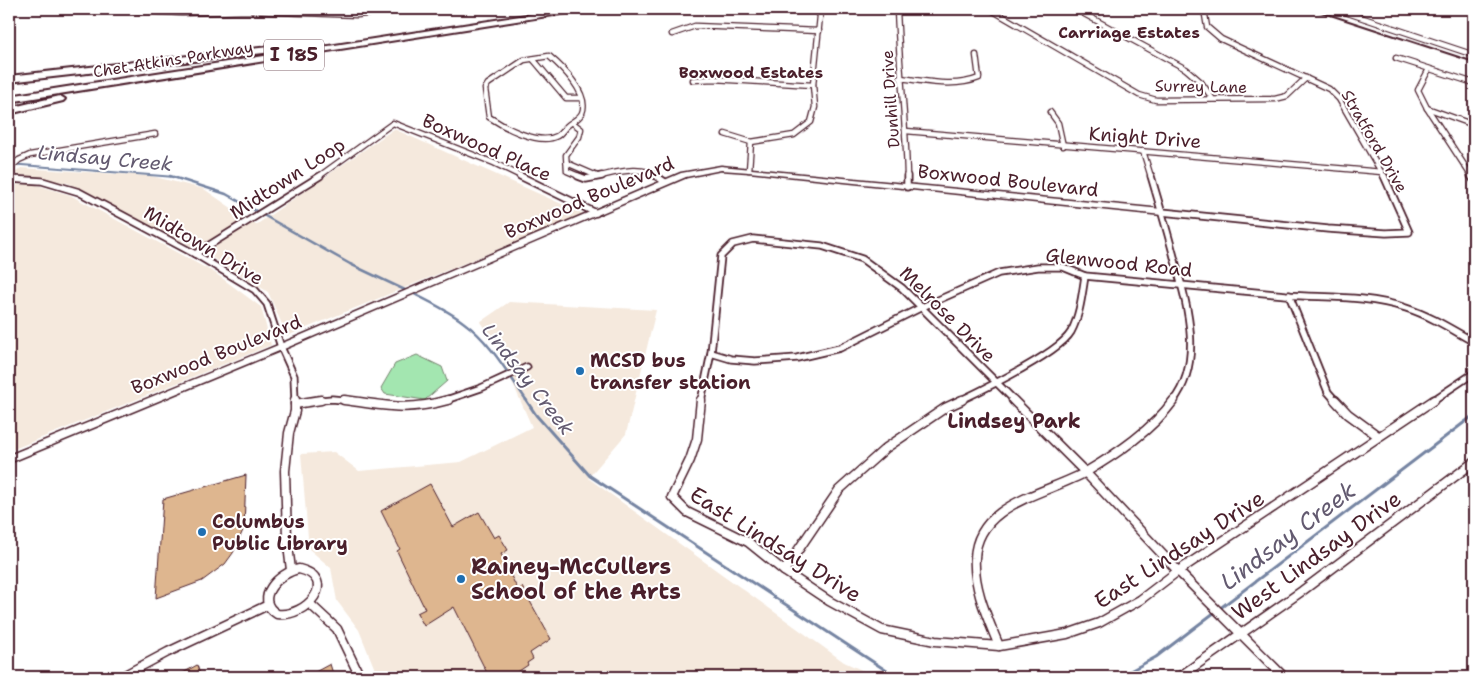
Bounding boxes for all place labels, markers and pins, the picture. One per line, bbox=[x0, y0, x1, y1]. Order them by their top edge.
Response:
place label: MCSD bus transfer station bbox=[590, 348, 751, 395]
marker: MCSD bus transfer station bbox=[574, 365, 586, 377]
place label: Columbus Public Library bbox=[212, 509, 348, 556]
marker: Columbus Public Library bbox=[196, 526, 208, 538]
place label: Rainey-McCullers School of the Arts bbox=[471, 552, 681, 606]
marker: Rainey-McCullers School of the Arts bbox=[455, 573, 467, 585]

